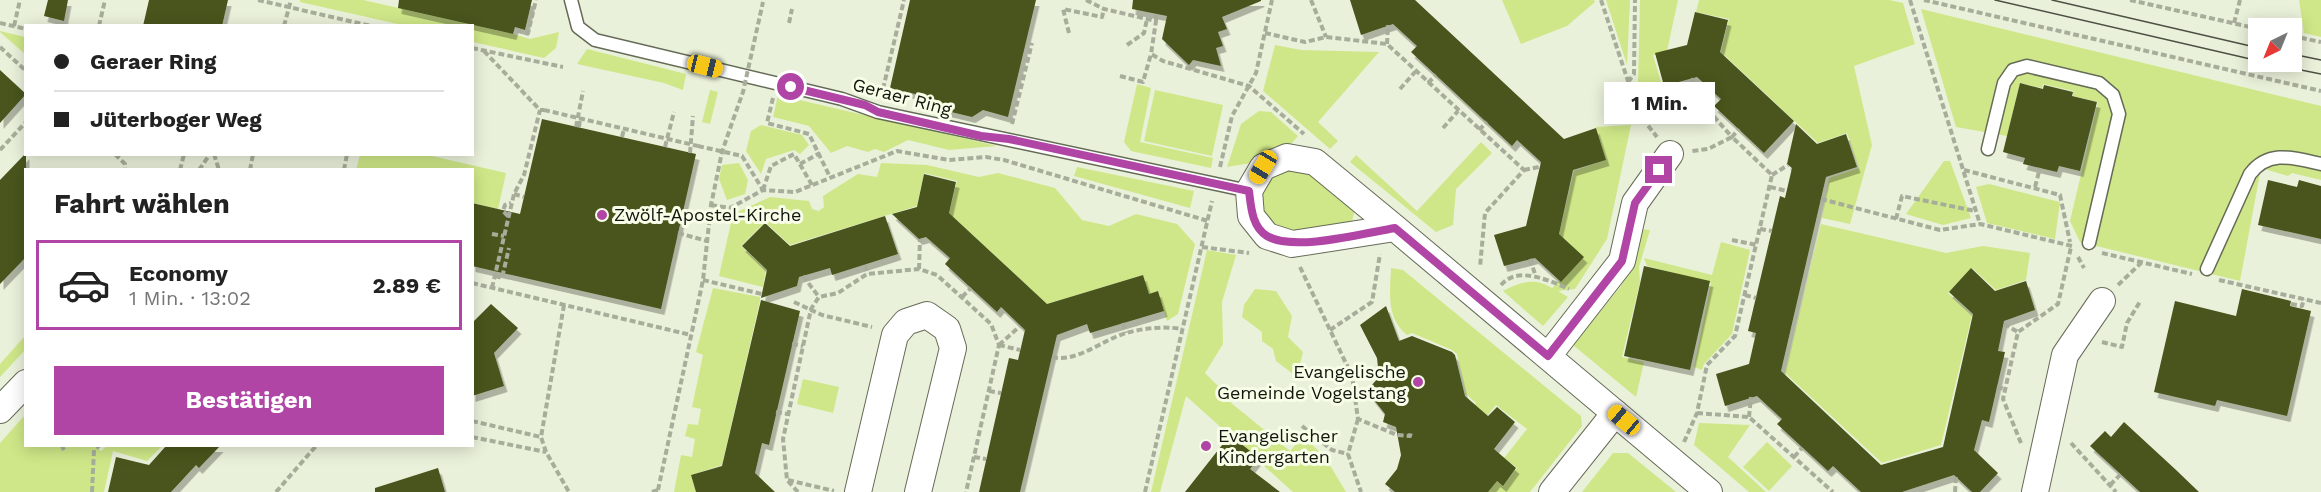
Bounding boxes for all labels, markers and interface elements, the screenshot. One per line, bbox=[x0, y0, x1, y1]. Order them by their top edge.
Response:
north arrow bbox=[2248, 18, 2302, 72]
map controls bbox=[2248, 18, 2302, 72]
text: Geraer Ring bbox=[90, 49, 216, 74]
car bbox=[685, 53, 725, 79]
route start bbox=[777, 73, 804, 100]
street label: Geraer Ring bbox=[850, 73, 954, 120]
callout: 1 Min. bbox=[1604, 83, 1714, 125]
text: 1 Min. bbox=[1631, 91, 1688, 115]
text: Jüterboger Weg bbox=[90, 107, 262, 132]
car bbox=[1246, 147, 1280, 187]
route end bbox=[1645, 156, 1672, 183]
text: Fahrt wählen bbox=[54, 188, 230, 220]
place label: Zwölf-Apostel-Kirche bbox=[614, 204, 801, 225]
marker: Zwölf-Apostel-Kirche bbox=[595, 208, 609, 222]
icon: car bbox=[57, 258, 111, 312]
text: Economy bbox=[129, 261, 228, 286]
text: 2.89 € bbox=[372, 273, 441, 298]
text: 1 Min. · 13:02 bbox=[129, 286, 251, 310]
place label: Evangelische Gemeinde Vogelstang bbox=[1217, 361, 1406, 403]
button: Bestätigen bbox=[54, 366, 444, 435]
marker: Evangelische Gemeinde Vogelstang bbox=[1411, 375, 1425, 389]
car bbox=[1604, 402, 1644, 438]
place label: Evangelischer Kindergarten bbox=[1218, 425, 1338, 467]
marker: Evangelischer Kindergarten bbox=[1199, 439, 1213, 453]

